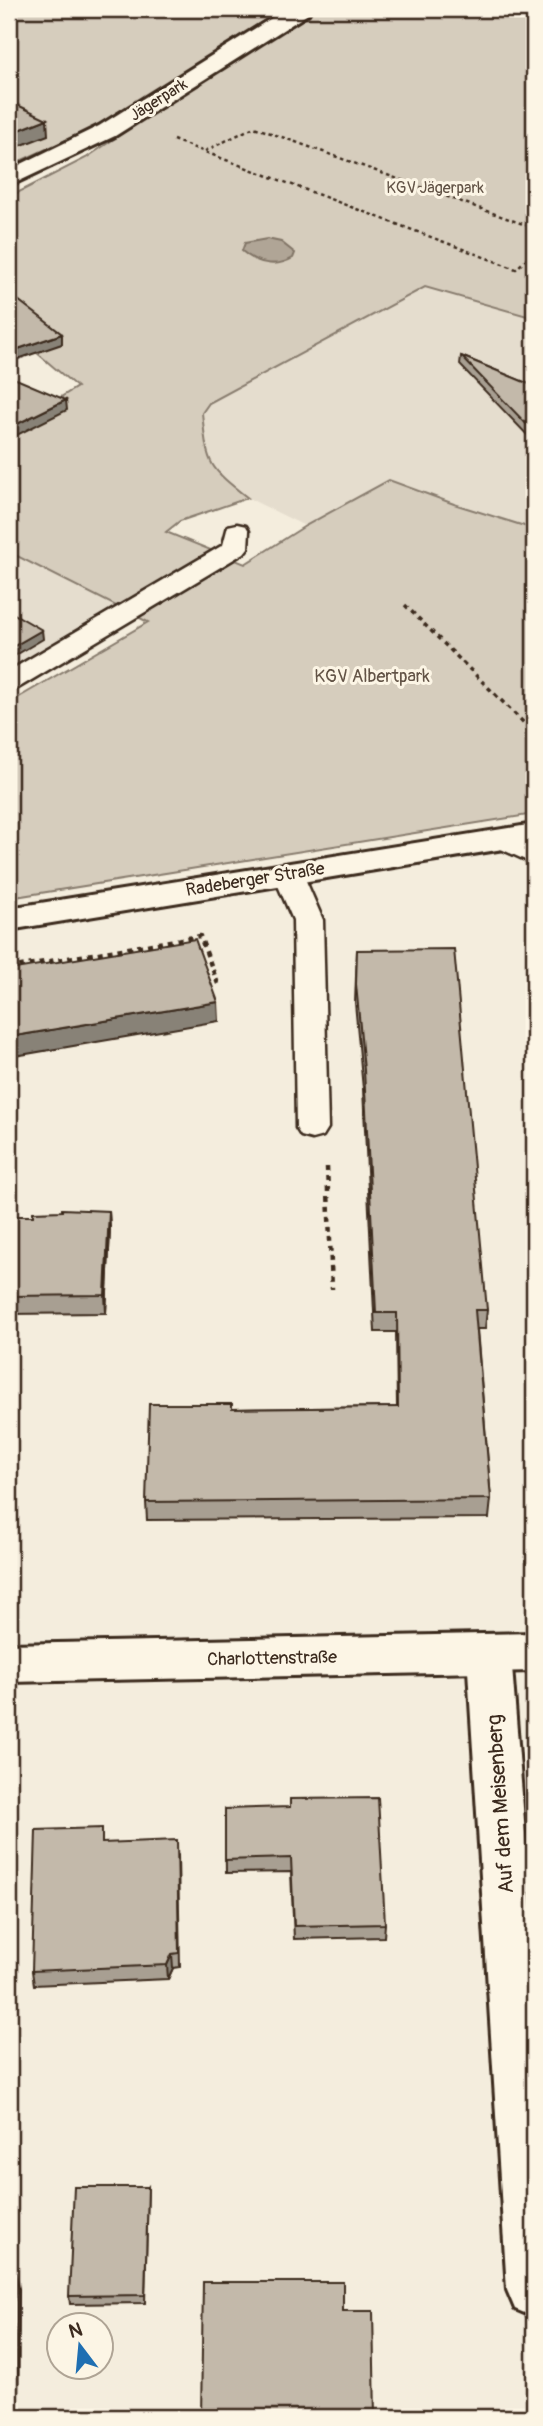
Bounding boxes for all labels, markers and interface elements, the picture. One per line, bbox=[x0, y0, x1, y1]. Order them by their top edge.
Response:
street label: Jägerpark bbox=[126, 74, 191, 125]
park label: KGV Jägerpark bbox=[386, 178, 484, 198]
park label: KGV Albertpark bbox=[314, 665, 430, 688]
street label: Radeberger Straße bbox=[184, 857, 326, 902]
street label: Charlottenstraße bbox=[207, 1646, 337, 1671]
street label: Auf dem Meisenberg bbox=[481, 1714, 520, 1894]
north arrow bbox=[46, 2310, 116, 2380]
text: N bbox=[66, 2317, 85, 2344]

